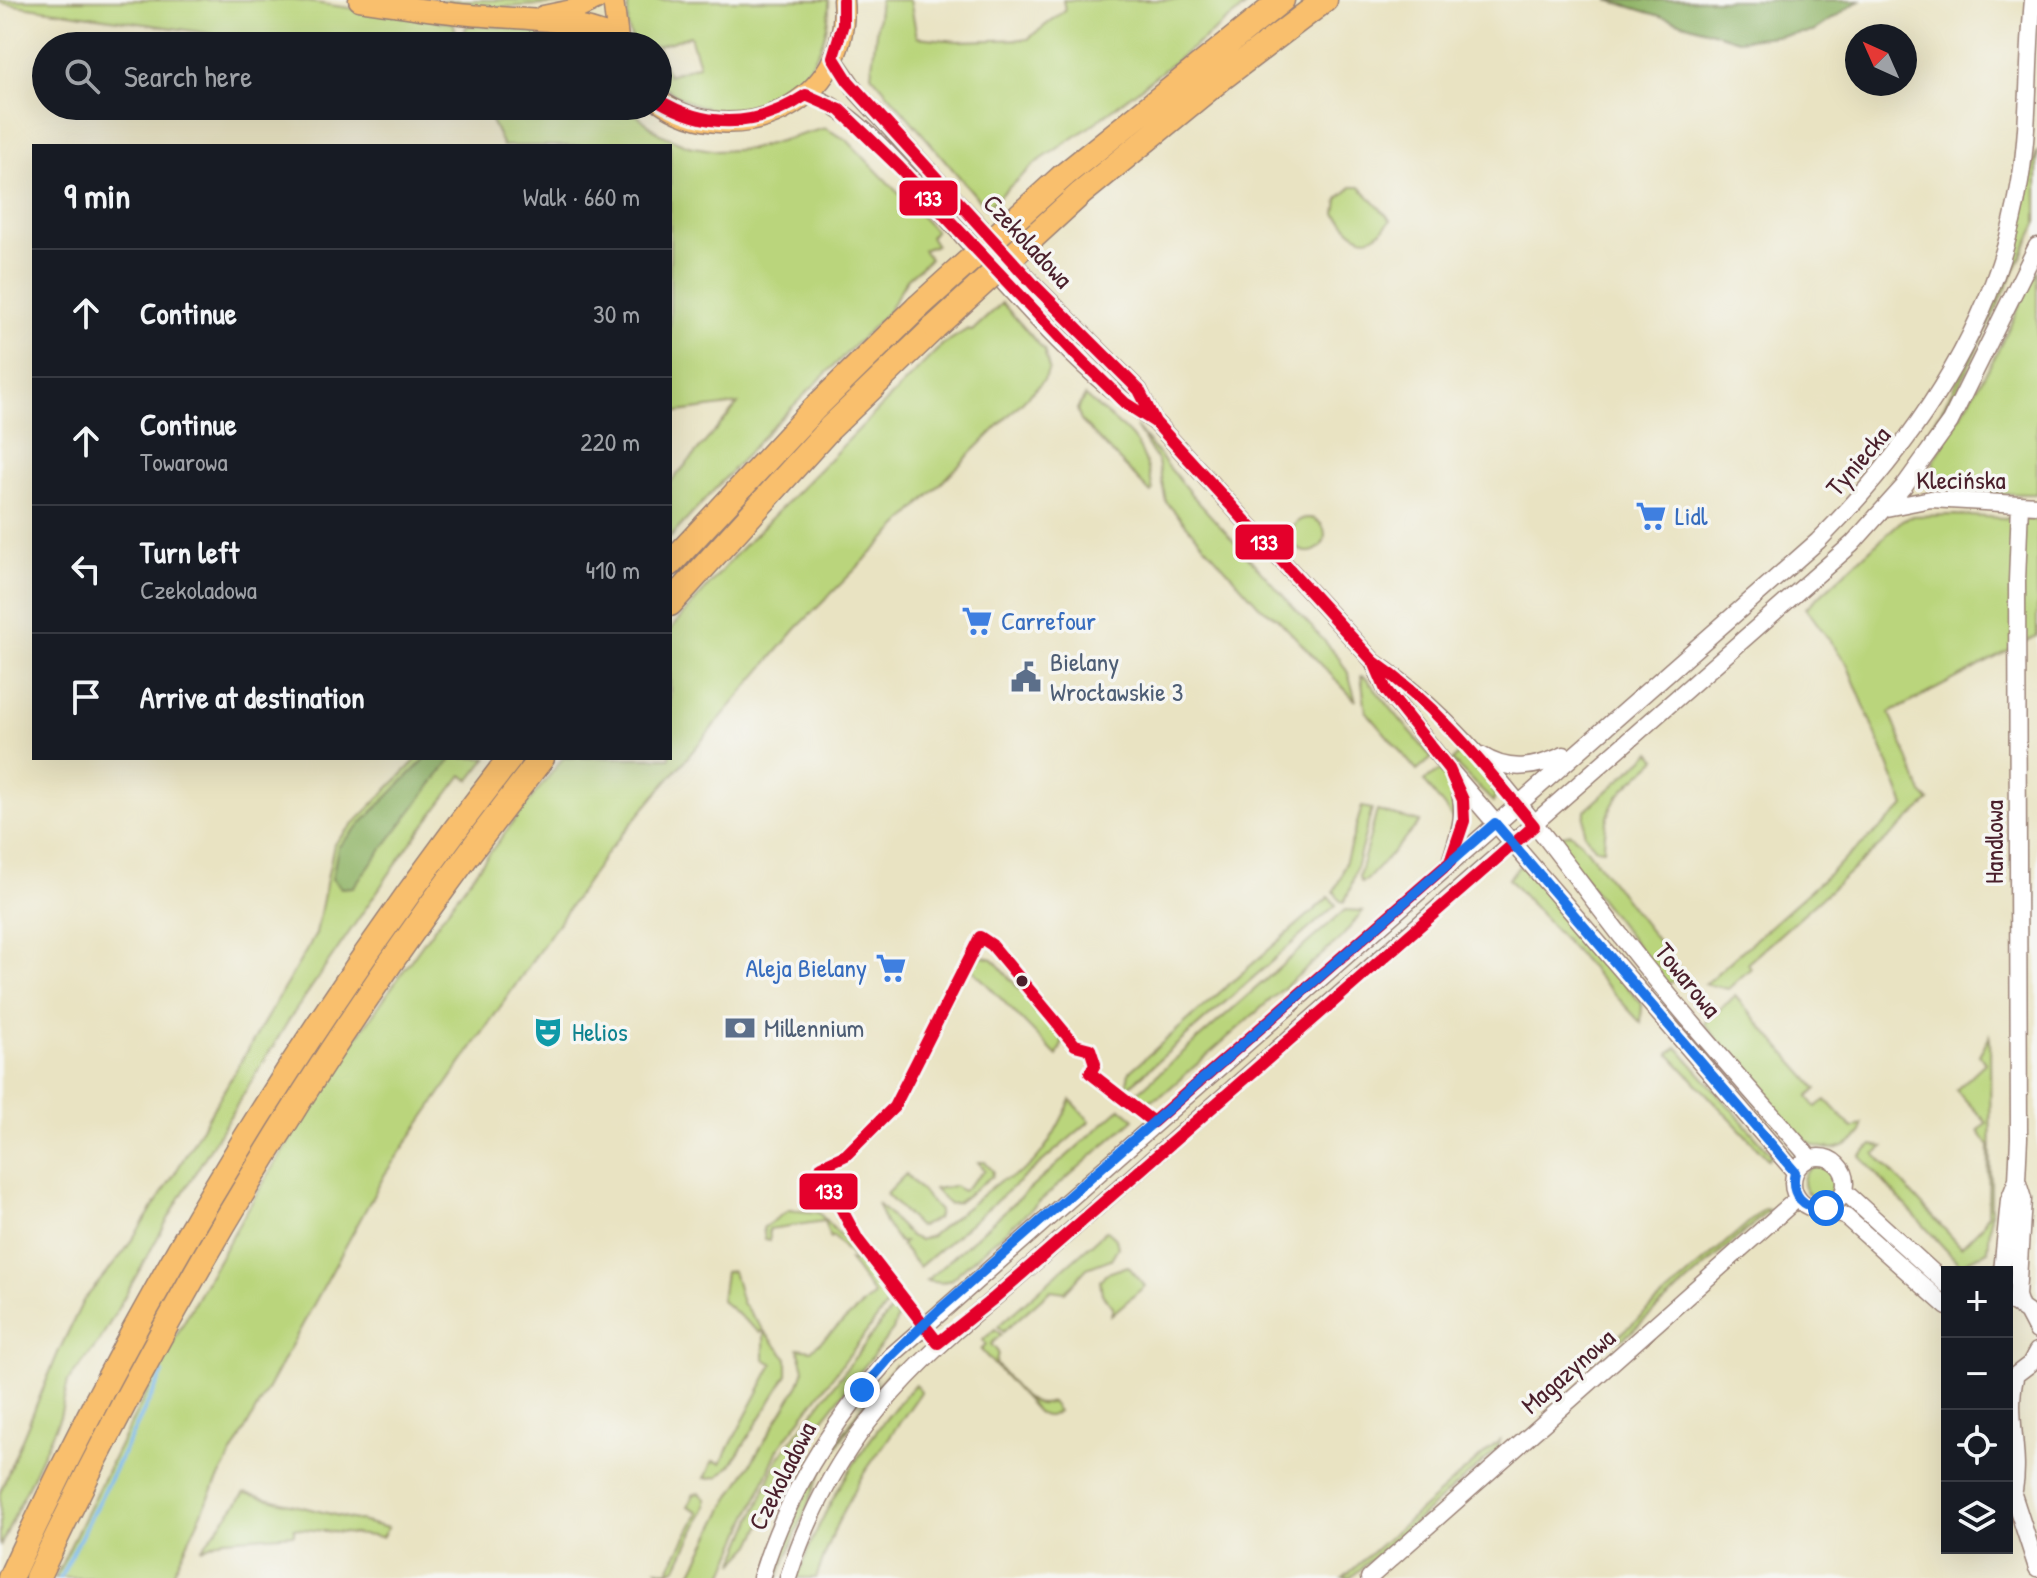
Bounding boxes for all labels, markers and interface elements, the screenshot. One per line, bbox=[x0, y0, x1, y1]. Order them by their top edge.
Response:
north arrow bbox=[1845, 24, 1917, 96]
search box bbox=[32, 32, 672, 120]
icon: search bbox=[60, 54, 104, 98]
text: Search here bbox=[124, 56, 252, 96]
text: 9 min bbox=[64, 173, 130, 219]
text: Walk · 660 m bbox=[523, 179, 640, 214]
line badge: 133 bbox=[898, 179, 959, 217]
text: 133 bbox=[914, 183, 942, 213]
street label: Czekoladowa bbox=[976, 186, 1081, 295]
icon: ahead bbox=[64, 291, 108, 335]
text: Continue bbox=[140, 293, 237, 333]
text: 30 m bbox=[593, 296, 640, 331]
text: Continue bbox=[140, 404, 237, 444]
street label: Tyniecka bbox=[1817, 418, 1898, 503]
icon: ahead bbox=[64, 419, 108, 463]
text: 220 m bbox=[580, 424, 640, 459]
text: Towarowa bbox=[140, 444, 228, 479]
street label: Klecińska bbox=[1916, 462, 2006, 497]
place label: Lidl bbox=[1675, 498, 1708, 533]
supermarket icon: Lidl bbox=[1634, 499, 1668, 533]
line badge: 133 bbox=[1234, 523, 1295, 561]
text: 133 bbox=[1250, 527, 1278, 557]
text: Turn left bbox=[140, 532, 239, 572]
icon: left bbox=[64, 547, 108, 591]
text: 410 m bbox=[586, 552, 640, 587]
text: Czekoladowa bbox=[140, 572, 257, 607]
place label: Carrefour bbox=[1001, 603, 1096, 638]
supermarket icon: Carrefour bbox=[960, 604, 994, 638]
place label: Bielany Wrocławskie 3 bbox=[1050, 644, 1183, 709]
public building icon: Bielany Wrocławskie 3 bbox=[1009, 660, 1043, 694]
icon: arrive bbox=[64, 675, 108, 719]
text: Arrive at destination bbox=[140, 677, 365, 717]
street label: Handlowa bbox=[1976, 800, 2011, 884]
street label: Towarowa bbox=[1647, 935, 1730, 1025]
place label: Aleja Bielany bbox=[746, 950, 867, 985]
supermarket icon: Aleja Bielany bbox=[874, 951, 908, 985]
unlabelled marker bbox=[1014, 973, 1030, 989]
place label: Millennium bbox=[764, 1010, 864, 1045]
bank icon: Millennium bbox=[723, 1011, 757, 1045]
place label: Helios bbox=[572, 1014, 628, 1049]
theatre icon: Helios bbox=[531, 1015, 565, 1049]
line badge: 133 bbox=[798, 1172, 859, 1211]
text: 133 bbox=[815, 1176, 843, 1206]
route start bbox=[1808, 1190, 1844, 1226]
map controls bbox=[1941, 1266, 2013, 1554]
button: + bbox=[1941, 1266, 2013, 1338]
street label: Magazynowa bbox=[1513, 1320, 1622, 1421]
button: − bbox=[1941, 1338, 2013, 1410]
route end bbox=[844, 1372, 880, 1408]
button: locate bbox=[1941, 1410, 2013, 1482]
street label: Czekoladowa bbox=[739, 1416, 824, 1536]
button: layers bbox=[1941, 1482, 2013, 1554]

